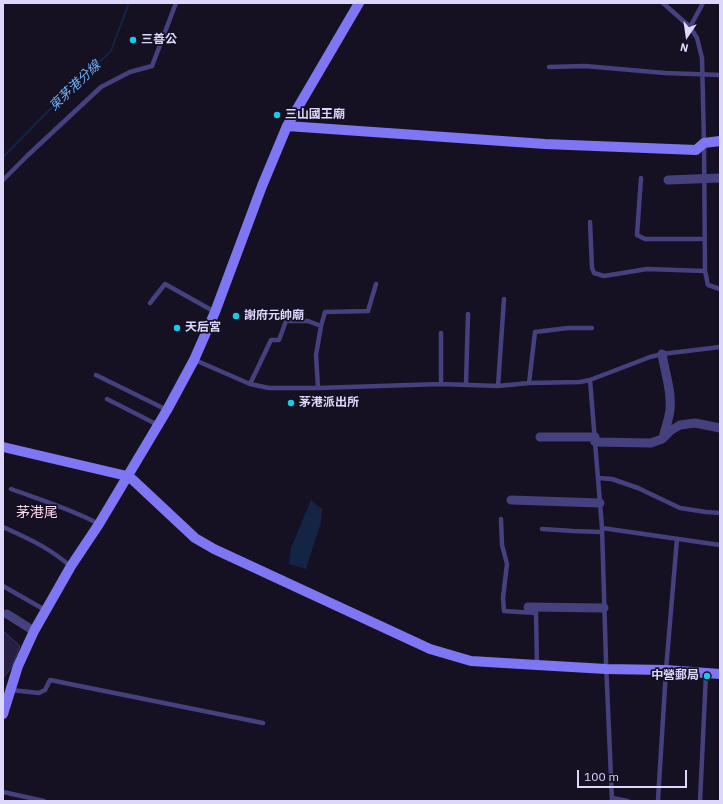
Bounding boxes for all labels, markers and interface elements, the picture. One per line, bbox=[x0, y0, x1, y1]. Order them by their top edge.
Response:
north arrow bbox=[667, 16, 707, 56]
place label: 三善公 bbox=[141, 33, 177, 47]
marker: 三善公 bbox=[128, 35, 138, 45]
text: N bbox=[679, 40, 690, 55]
water label: 東茅港分線 bbox=[46, 58, 104, 114]
place label: 三山國王廟 bbox=[285, 108, 345, 122]
marker: 三山國王廟 bbox=[272, 110, 282, 120]
place label: 謝府元帥廟 bbox=[244, 309, 304, 323]
marker: 謝府元帥廟 bbox=[231, 311, 241, 321]
place label: 天后宮 bbox=[185, 321, 221, 335]
marker: 天后宮 bbox=[172, 323, 182, 333]
place label: 茅港派出所 bbox=[299, 396, 359, 410]
marker: 茅港派出所 bbox=[286, 398, 296, 408]
district label: 茅港尾 bbox=[16, 505, 58, 521]
place label: 中營郵局 bbox=[651, 669, 699, 683]
marker: 中營郵局 bbox=[702, 671, 712, 681]
scale bar bbox=[579, 762, 689, 788]
text: 100 m bbox=[584, 769, 619, 784]

